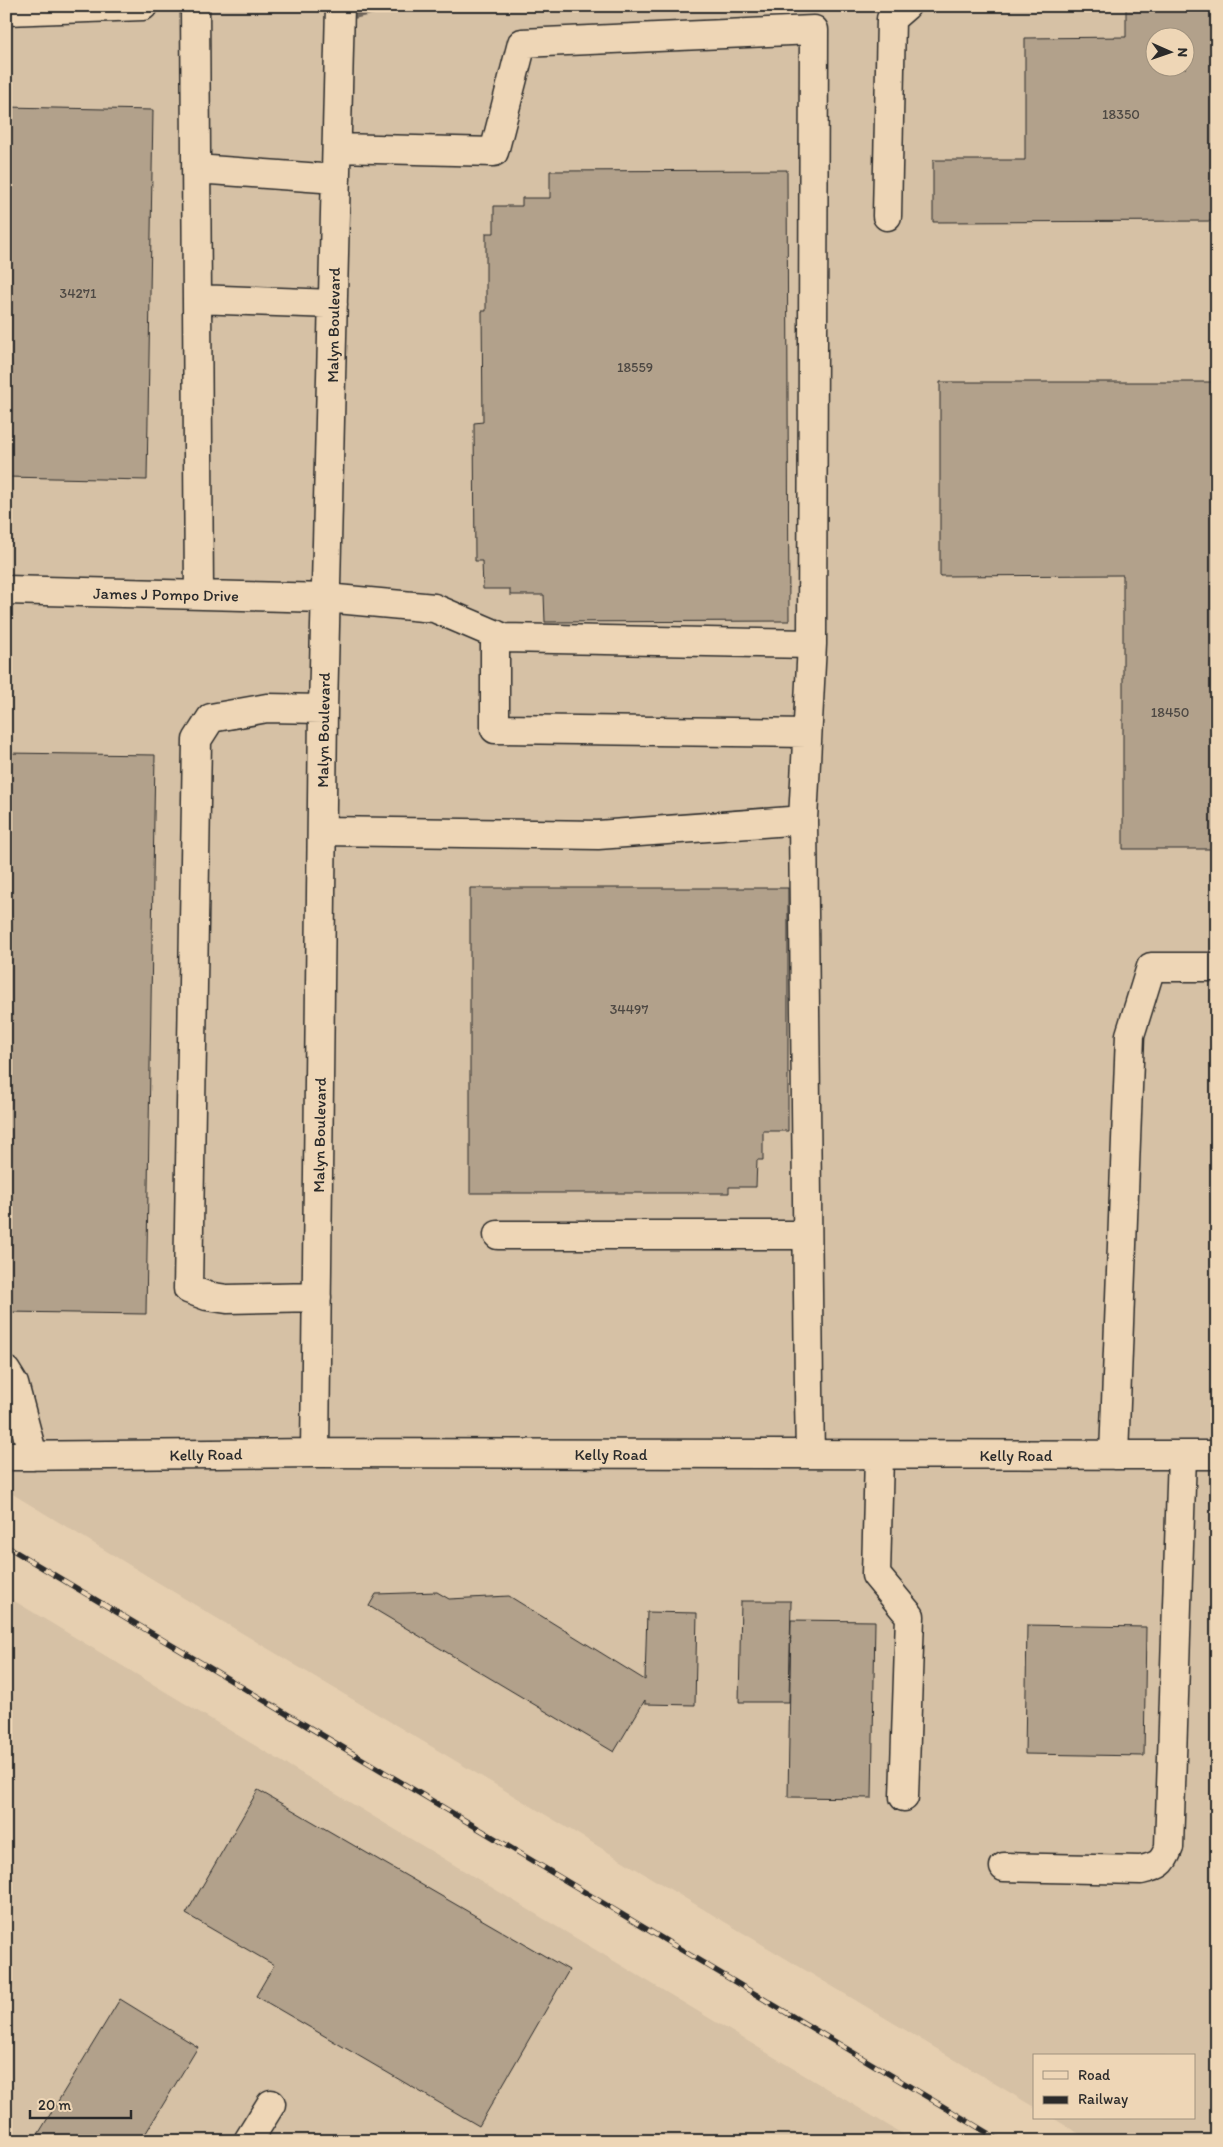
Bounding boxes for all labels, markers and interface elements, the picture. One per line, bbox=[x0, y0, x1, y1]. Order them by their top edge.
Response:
north arrow bbox=[1146, 28, 1196, 78]
text: N bbox=[1174, 47, 1191, 57]
house number: 18350 bbox=[1102, 106, 1140, 123]
street label: Malyn Boulevard bbox=[323, 267, 344, 383]
house number: 34271 bbox=[60, 285, 97, 302]
house number: 18559 bbox=[617, 359, 653, 376]
street label: James J Pompo Drive bbox=[93, 584, 239, 605]
street label: Malyn Boulevard bbox=[313, 672, 334, 788]
house number: 18450 bbox=[1151, 704, 1189, 721]
house number: 34497 bbox=[610, 1001, 648, 1018]
street label: Malyn Boulevard bbox=[309, 1077, 330, 1193]
street label: Kelly Road bbox=[169, 1444, 243, 1465]
street label: Kelly Road bbox=[574, 1445, 648, 1464]
street label: Kelly Road bbox=[979, 1446, 1053, 1465]
legend bbox=[1033, 2054, 1196, 2120]
text: Road bbox=[1078, 2066, 1111, 2084]
scale bar bbox=[30, 2087, 131, 2119]
text: Railway bbox=[1078, 2090, 1128, 2108]
text: 20 m bbox=[38, 2096, 72, 2114]

